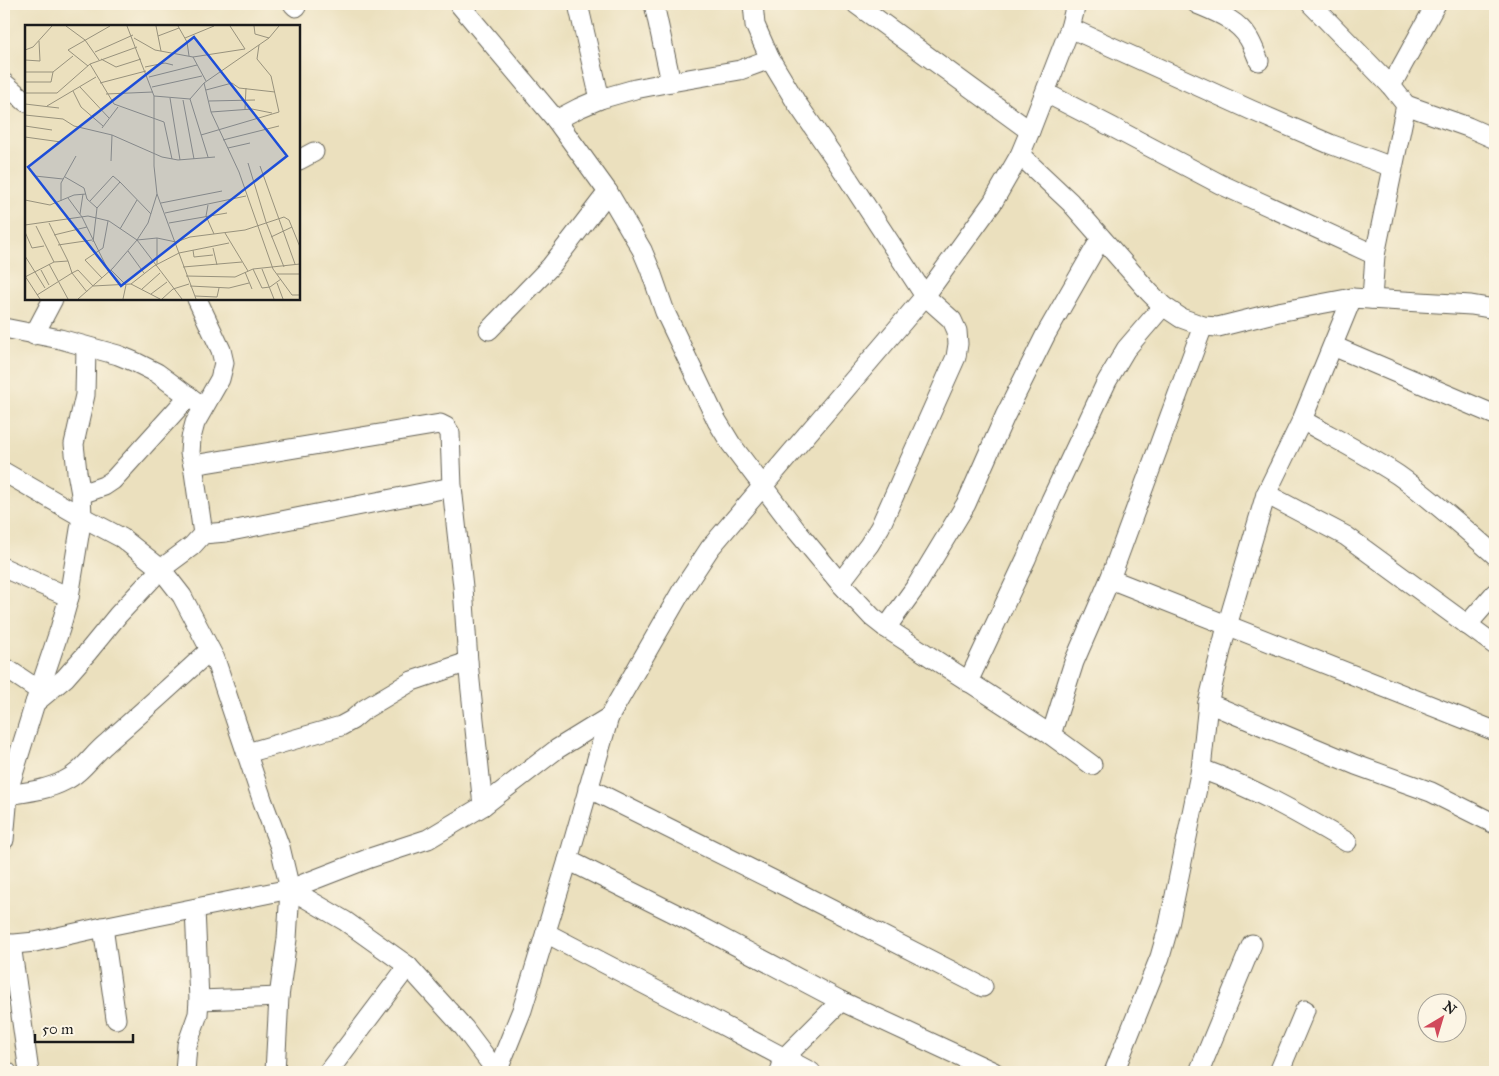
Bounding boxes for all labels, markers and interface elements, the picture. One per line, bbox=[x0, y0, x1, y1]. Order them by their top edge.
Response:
inset map bbox=[25, 25, 300, 300]
north arrow bbox=[1416, 994, 1466, 1044]
text: N bbox=[1440, 998, 1460, 1019]
scale bar bbox=[35, 1011, 132, 1043]
text: 50 m bbox=[42, 1020, 74, 1038]

